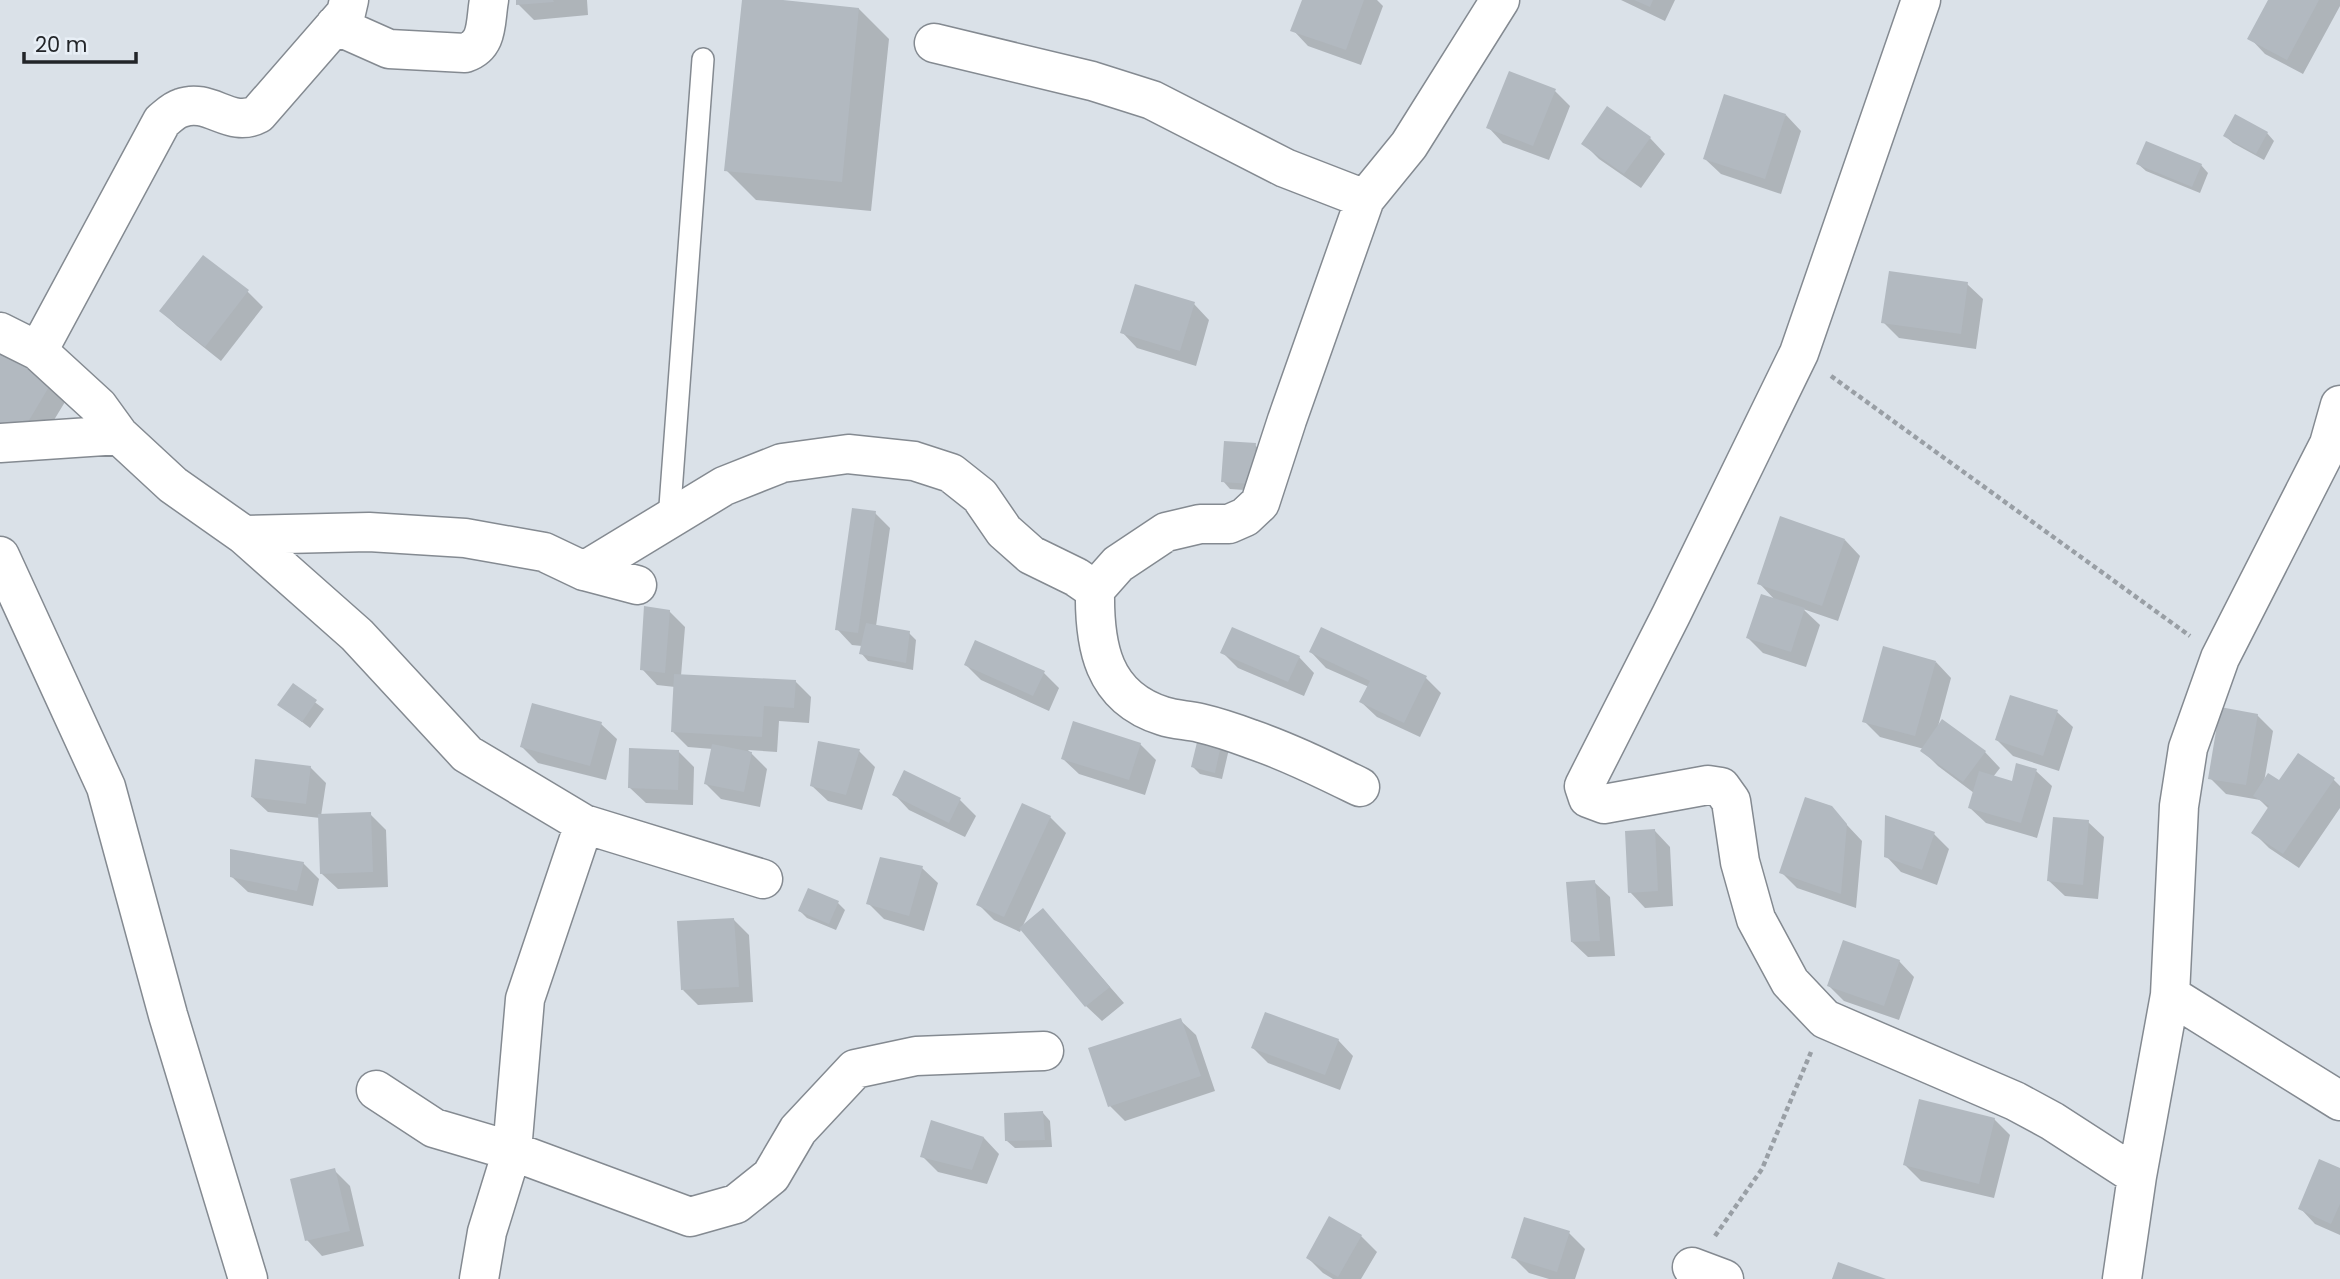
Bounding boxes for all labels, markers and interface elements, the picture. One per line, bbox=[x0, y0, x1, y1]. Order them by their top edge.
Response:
scale bar bbox=[24, 21, 136, 65]
text: 20 m bbox=[35, 30, 88, 59]

